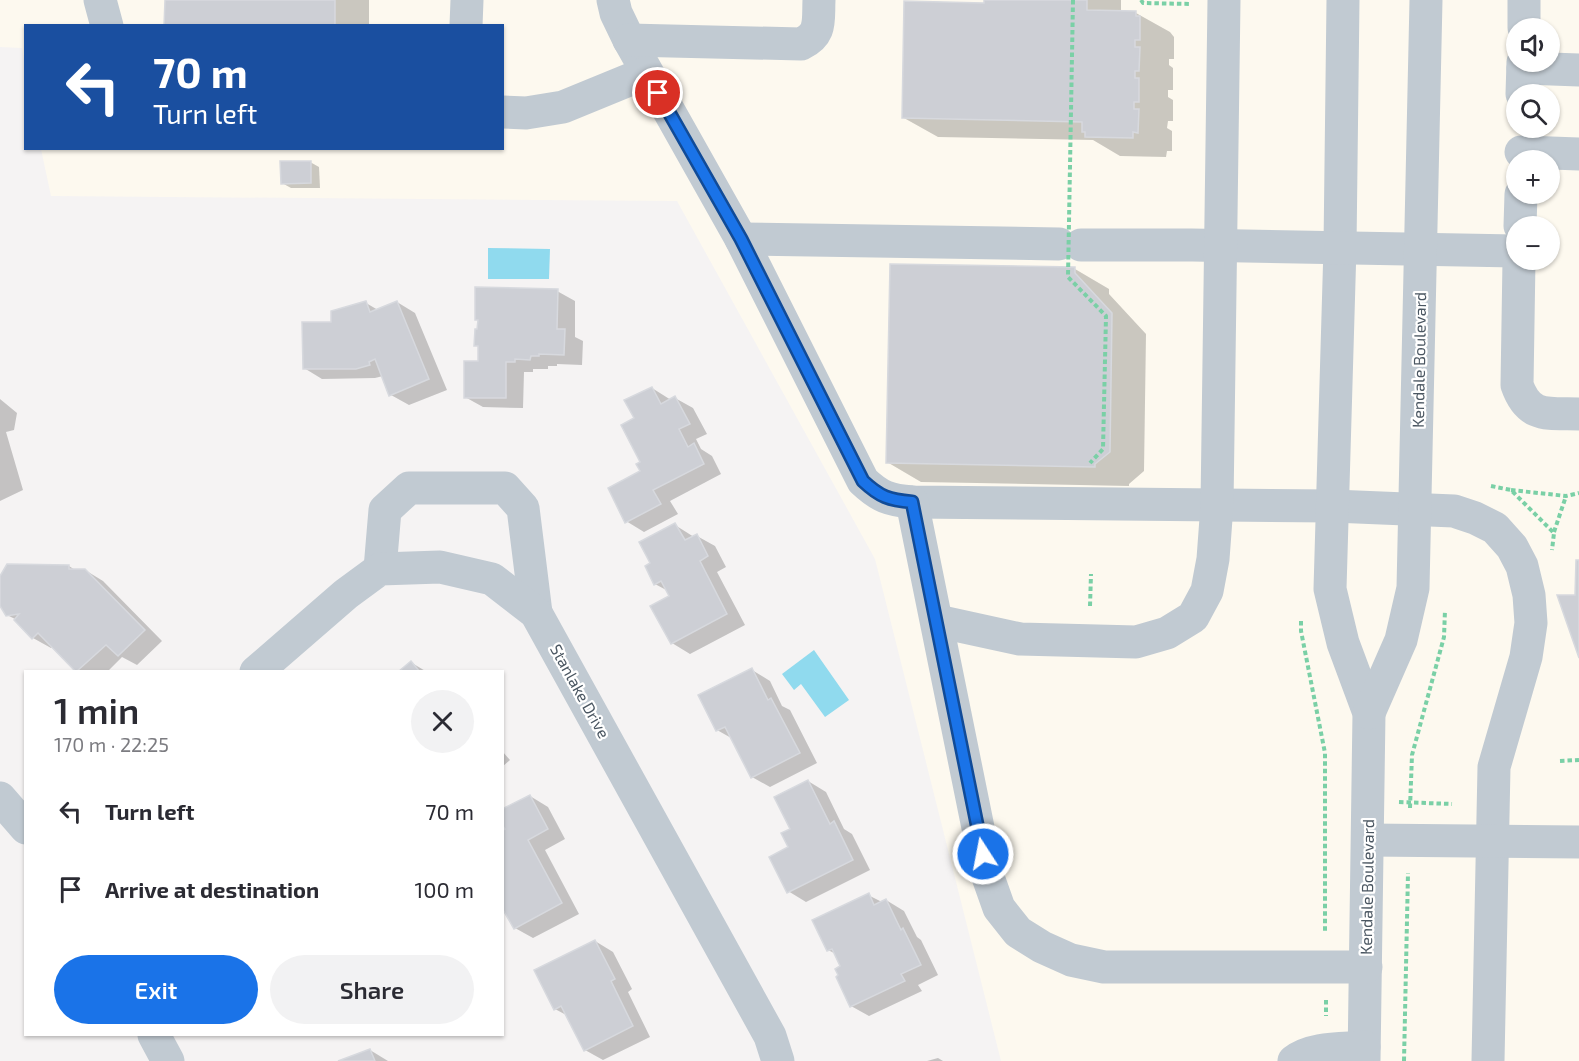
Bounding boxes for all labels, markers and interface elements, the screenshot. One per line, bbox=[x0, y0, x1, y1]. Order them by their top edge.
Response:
map controls bbox=[1506, 18, 1560, 270]
button: sound bbox=[1506, 18, 1560, 72]
text: 70 m bbox=[153, 46, 248, 96]
icon: left bbox=[54, 48, 132, 126]
pin bbox=[632, 67, 683, 118]
icon: arrive bbox=[641, 76, 674, 109]
button: search bbox=[1506, 84, 1560, 138]
text: Turn left bbox=[153, 97, 257, 129]
button: + bbox=[1506, 150, 1560, 204]
button: − bbox=[1506, 216, 1560, 270]
street label: Kendale Boulevard bbox=[1408, 292, 1429, 428]
street label: Stanlake Drive bbox=[547, 640, 614, 741]
text: 1 min bbox=[54, 688, 139, 731]
button: close bbox=[411, 690, 474, 753]
text: 170 m · 22:25 bbox=[54, 732, 169, 756]
icon: left bbox=[54, 795, 87, 828]
text: Turn left bbox=[105, 798, 194, 824]
text: 70 m bbox=[425, 798, 474, 824]
street label: Kendale Boulevard bbox=[1356, 819, 1377, 955]
position arrow bbox=[951, 822, 1015, 886]
icon: arrive bbox=[54, 873, 87, 906]
text: Arrive at destination bbox=[105, 876, 319, 902]
text: 100 m bbox=[415, 876, 474, 902]
button: Exit bbox=[54, 955, 258, 1024]
button: Share bbox=[270, 955, 474, 1024]

